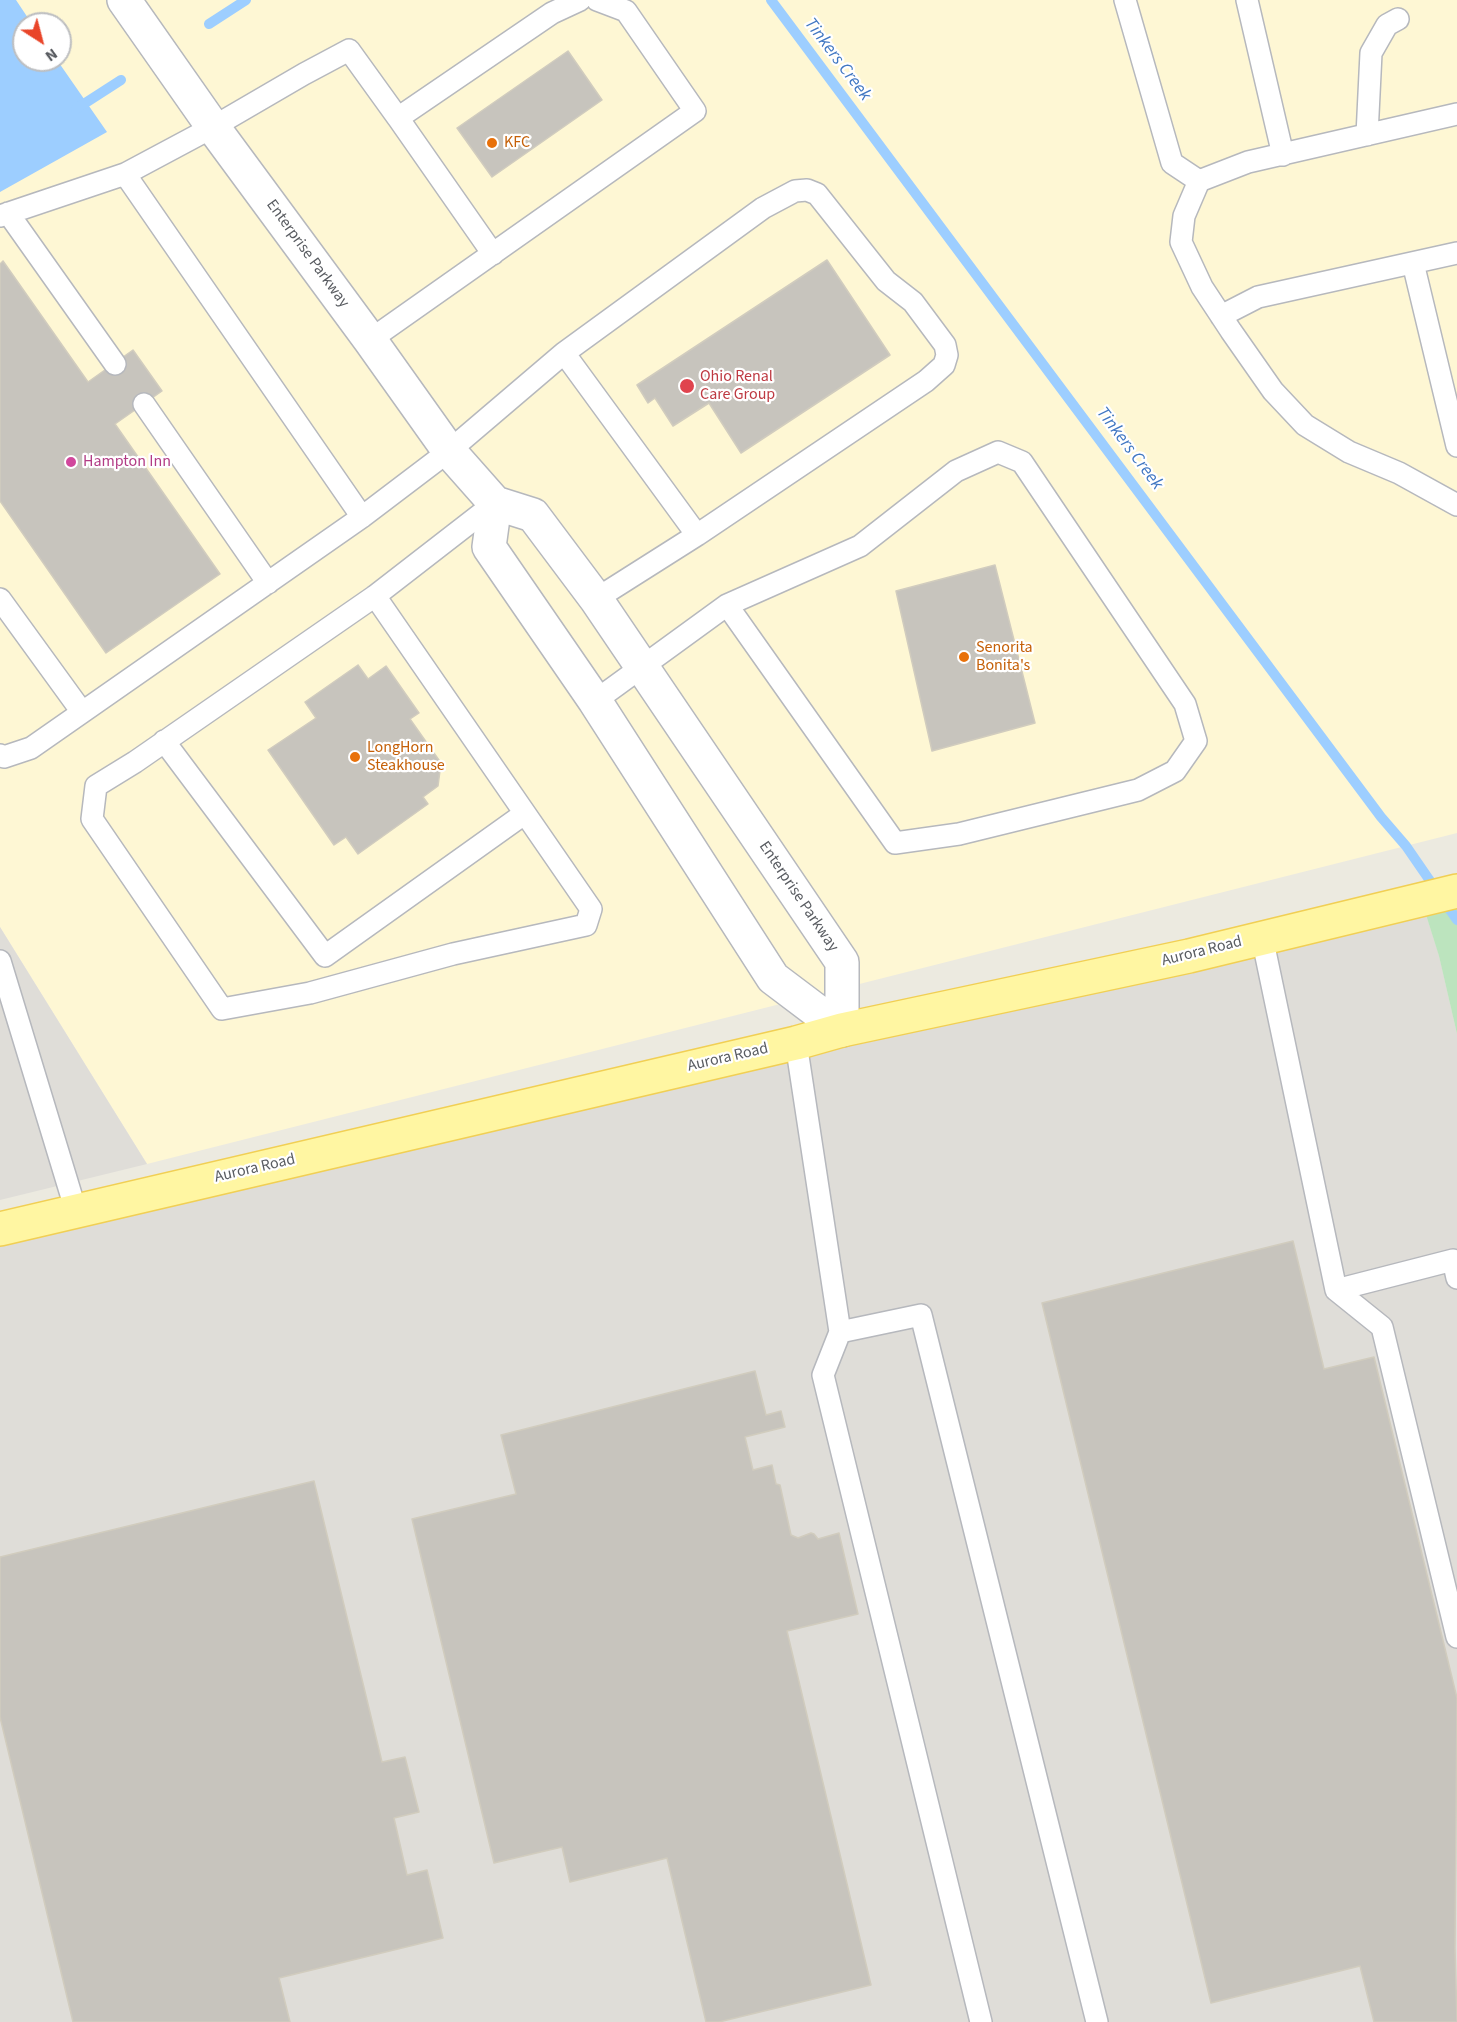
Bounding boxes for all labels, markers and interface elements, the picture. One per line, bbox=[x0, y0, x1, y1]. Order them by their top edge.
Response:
north arrow bbox=[12, 12, 72, 72]
water label: Tinkers Creek bbox=[799, 14, 875, 106]
text: N bbox=[41, 43, 62, 67]
place label: KFC bbox=[504, 133, 530, 153]
marker: KFC bbox=[485, 136, 499, 150]
street label: Enterprise Parkway bbox=[261, 196, 353, 312]
place label: Ohio Renal Care Group bbox=[700, 367, 775, 405]
marker: Ohio Renal Care Group bbox=[678, 377, 696, 395]
water label: Tinkers Creek bbox=[1091, 403, 1167, 495]
place label: Hampton Inn bbox=[83, 452, 171, 472]
marker: Hampton Inn bbox=[64, 455, 78, 469]
place label: Senorita Bonita's bbox=[976, 638, 1033, 676]
marker: Senorita Bonita's bbox=[957, 650, 971, 664]
place label: LongHorn Steakhouse bbox=[367, 738, 445, 776]
marker: LongHorn Steakhouse bbox=[348, 750, 362, 764]
street label: Enterprise Parkway bbox=[754, 838, 842, 956]
street label: Aurora Road bbox=[1160, 933, 1244, 971]
street label: Aurora Road bbox=[686, 1039, 770, 1077]
street label: Aurora Road bbox=[213, 1150, 297, 1188]

